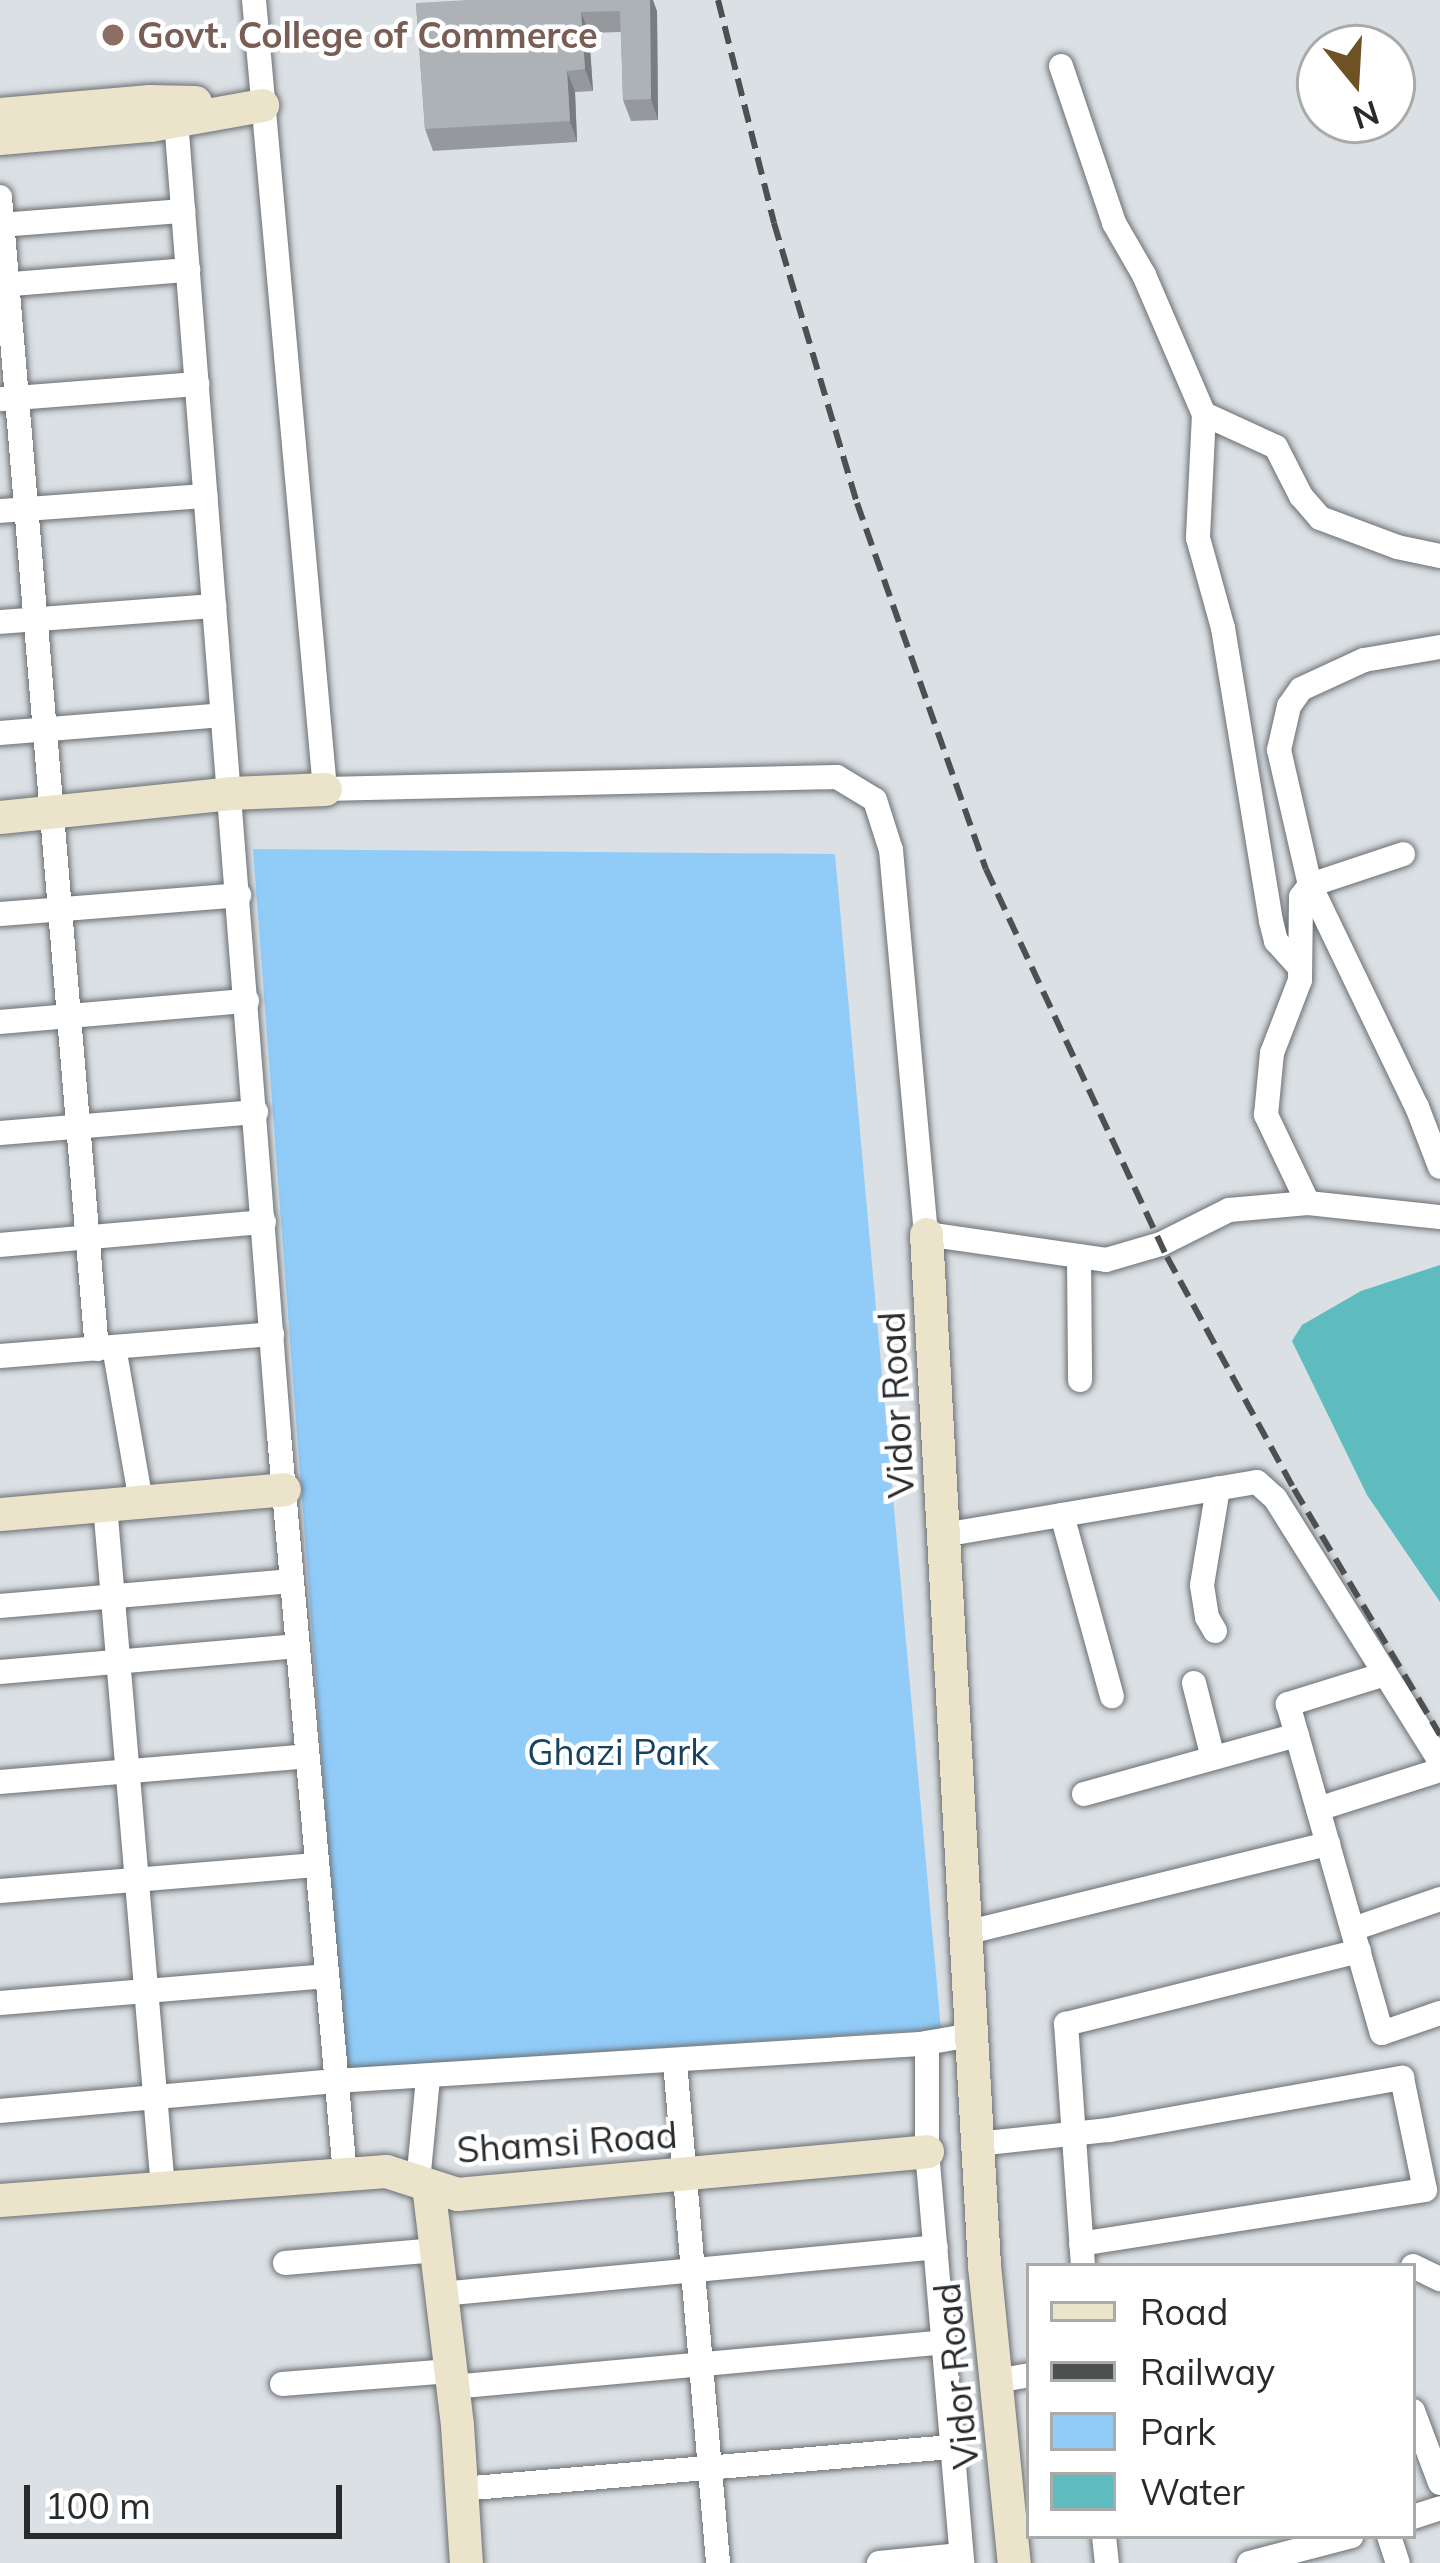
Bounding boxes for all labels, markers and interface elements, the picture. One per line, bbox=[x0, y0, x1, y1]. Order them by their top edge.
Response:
place label: Govt. College of Commerce bbox=[137, 13, 598, 57]
marker: Govt. College of Commerce bbox=[100, 22, 126, 48]
north arrow bbox=[1296, 24, 1416, 144]
text: N bbox=[1348, 93, 1385, 139]
street label: Vidor Road bbox=[870, 1311, 922, 1499]
park label: Ghazi Park bbox=[527, 1730, 709, 1774]
street label: Shamsi Road bbox=[455, 2113, 679, 2171]
legend bbox=[1026, 2263, 1416, 2539]
street label: Vidor Road bbox=[925, 2281, 987, 2471]
text: Road bbox=[1140, 2289, 1228, 2334]
text: Railway bbox=[1140, 2349, 1275, 2394]
text: Park bbox=[1140, 2409, 1216, 2454]
scale bar bbox=[30, 2461, 348, 2535]
text: Water bbox=[1140, 2469, 1245, 2514]
text: 100 m bbox=[45, 2483, 151, 2528]

